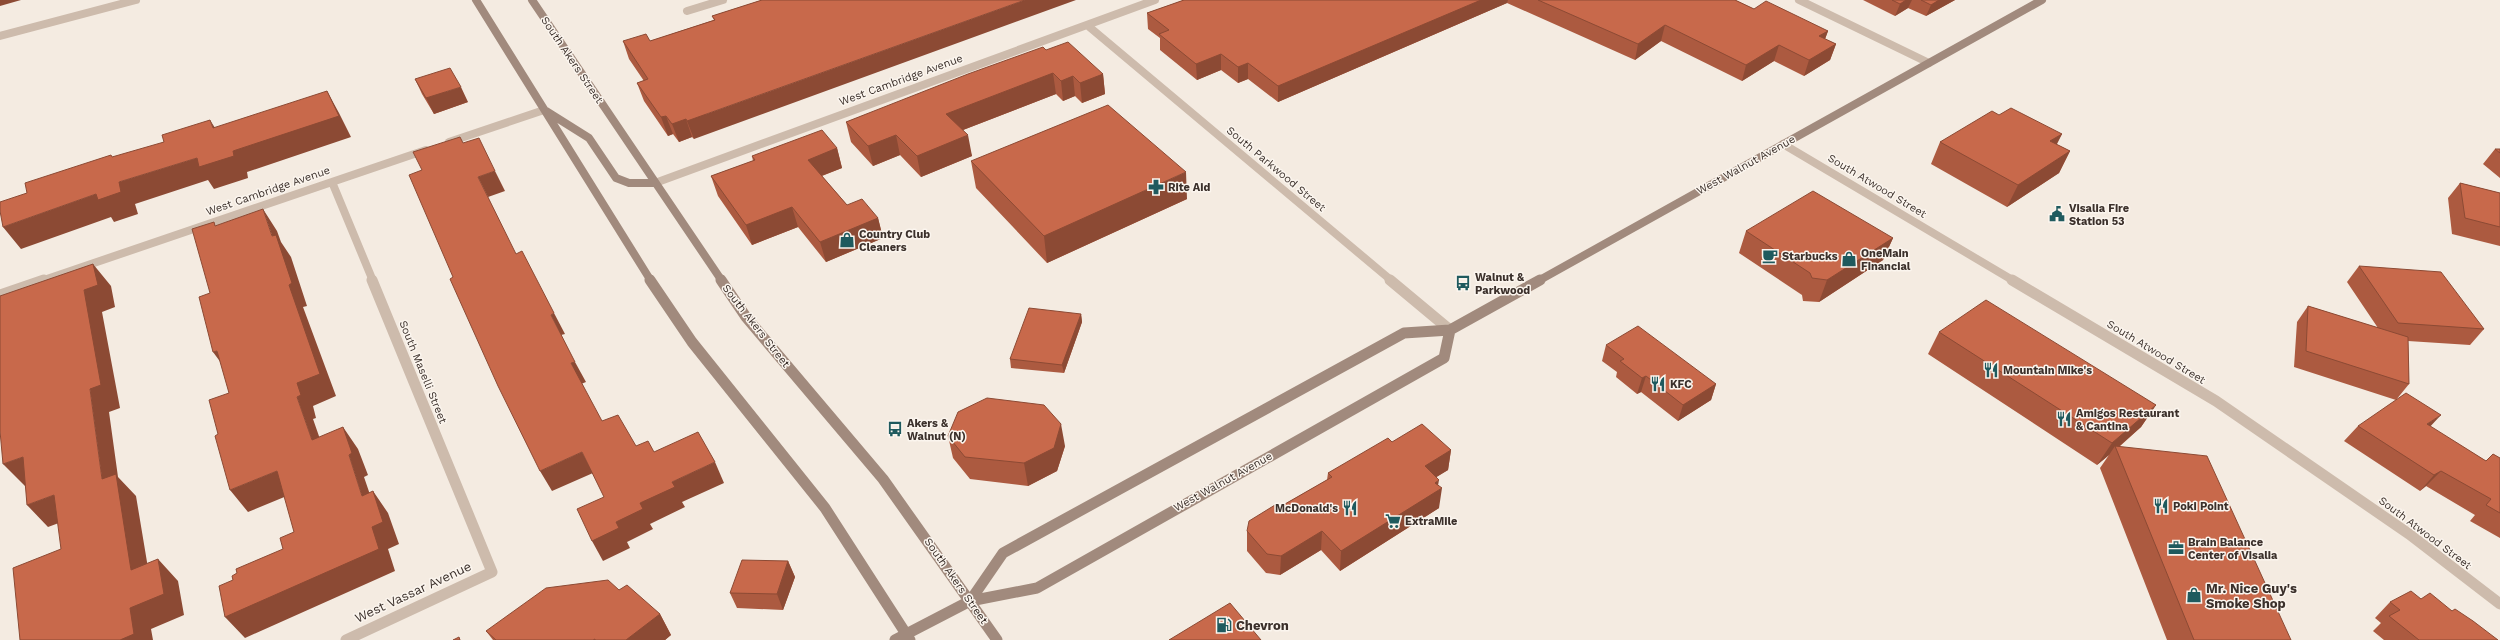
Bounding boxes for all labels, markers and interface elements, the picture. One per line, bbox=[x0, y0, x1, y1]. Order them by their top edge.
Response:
street label: South Akers Street bbox=[538, 14, 606, 106]
street label: West Cambridge Avenue bbox=[837, 52, 965, 108]
street label: South Parkwood Street bbox=[1224, 124, 1328, 214]
street label: West Walnut Avenue bbox=[1694, 133, 1798, 197]
street label: South Atwood Street bbox=[1825, 151, 1929, 221]
street label: West Cambridge Avenue bbox=[204, 164, 332, 218]
pharmacy icon: Rite Aid bbox=[1147, 178, 1165, 196]
place label: Rite Aid bbox=[1168, 181, 1210, 194]
place label: Visalia Fire Station 53 bbox=[2069, 202, 2129, 228]
public building icon: Visalia Fire Station 53 bbox=[2048, 205, 2066, 223]
place label: Country Club Cleaners bbox=[859, 228, 930, 254]
shop icon: Country Club Cleaners bbox=[838, 231, 856, 249]
cafe icon: Starbucks bbox=[1761, 247, 1779, 265]
place label: OneMain Financial bbox=[1861, 247, 1911, 273]
place label: Starbucks bbox=[1782, 250, 1838, 263]
shop icon: OneMain Financial bbox=[1840, 250, 1858, 268]
place label: Walnut & Parkwood bbox=[1475, 271, 1530, 297]
bus stop icon: Walnut & Parkwood bbox=[1454, 274, 1472, 292]
street label: South Akers Street bbox=[720, 282, 793, 370]
street label: South Atwood Street bbox=[2104, 317, 2208, 387]
street label: South Maselli Street bbox=[396, 319, 450, 426]
restaurant icon: Mountain Mike's bbox=[1982, 361, 2000, 379]
place label: Mountain Mike's bbox=[2003, 364, 2092, 377]
restaurant icon: KFC bbox=[1649, 375, 1667, 393]
place label: KFC bbox=[1670, 378, 1692, 391]
place label: Amigos Restaurant & Cantina bbox=[2076, 407, 2179, 433]
restaurant icon: Amigos Restaurant & Cantina bbox=[2055, 410, 2073, 428]
place label: Akers & Walnut (N) bbox=[907, 417, 966, 443]
bus stop icon: Akers & Walnut (N) bbox=[886, 420, 904, 438]
street label: West Walnut Avenue bbox=[1171, 450, 1275, 514]
street label: South Atwood Street bbox=[2376, 494, 2474, 572]
restaurant icon: Poki Point bbox=[2152, 497, 2170, 515]
restaurant icon: McDonald's bbox=[1341, 499, 1359, 517]
place label: Poki Point bbox=[2173, 500, 2229, 513]
place label: McDonald's bbox=[1275, 502, 1338, 515]
supermarket icon: ExtraMile bbox=[1384, 512, 1402, 530]
place label: ExtraMile bbox=[1405, 515, 1457, 528]
street label: South Akers Street bbox=[921, 536, 991, 627]
place label: Brain Balance Center of Visalia bbox=[2188, 536, 2278, 562]
office icon: Brain Balance Center of Visalia bbox=[2167, 539, 2185, 557]
street label: West Vassar Avenue bbox=[352, 558, 474, 626]
place label: Mr. Nice Guy's Smoke Shop bbox=[2206, 581, 2297, 611]
shop icon: Mr. Nice Guy's Smoke Shop bbox=[2185, 586, 2203, 604]
fuel station icon: Chevron bbox=[1215, 616, 1233, 634]
place label: Chevron bbox=[1236, 618, 1289, 633]

